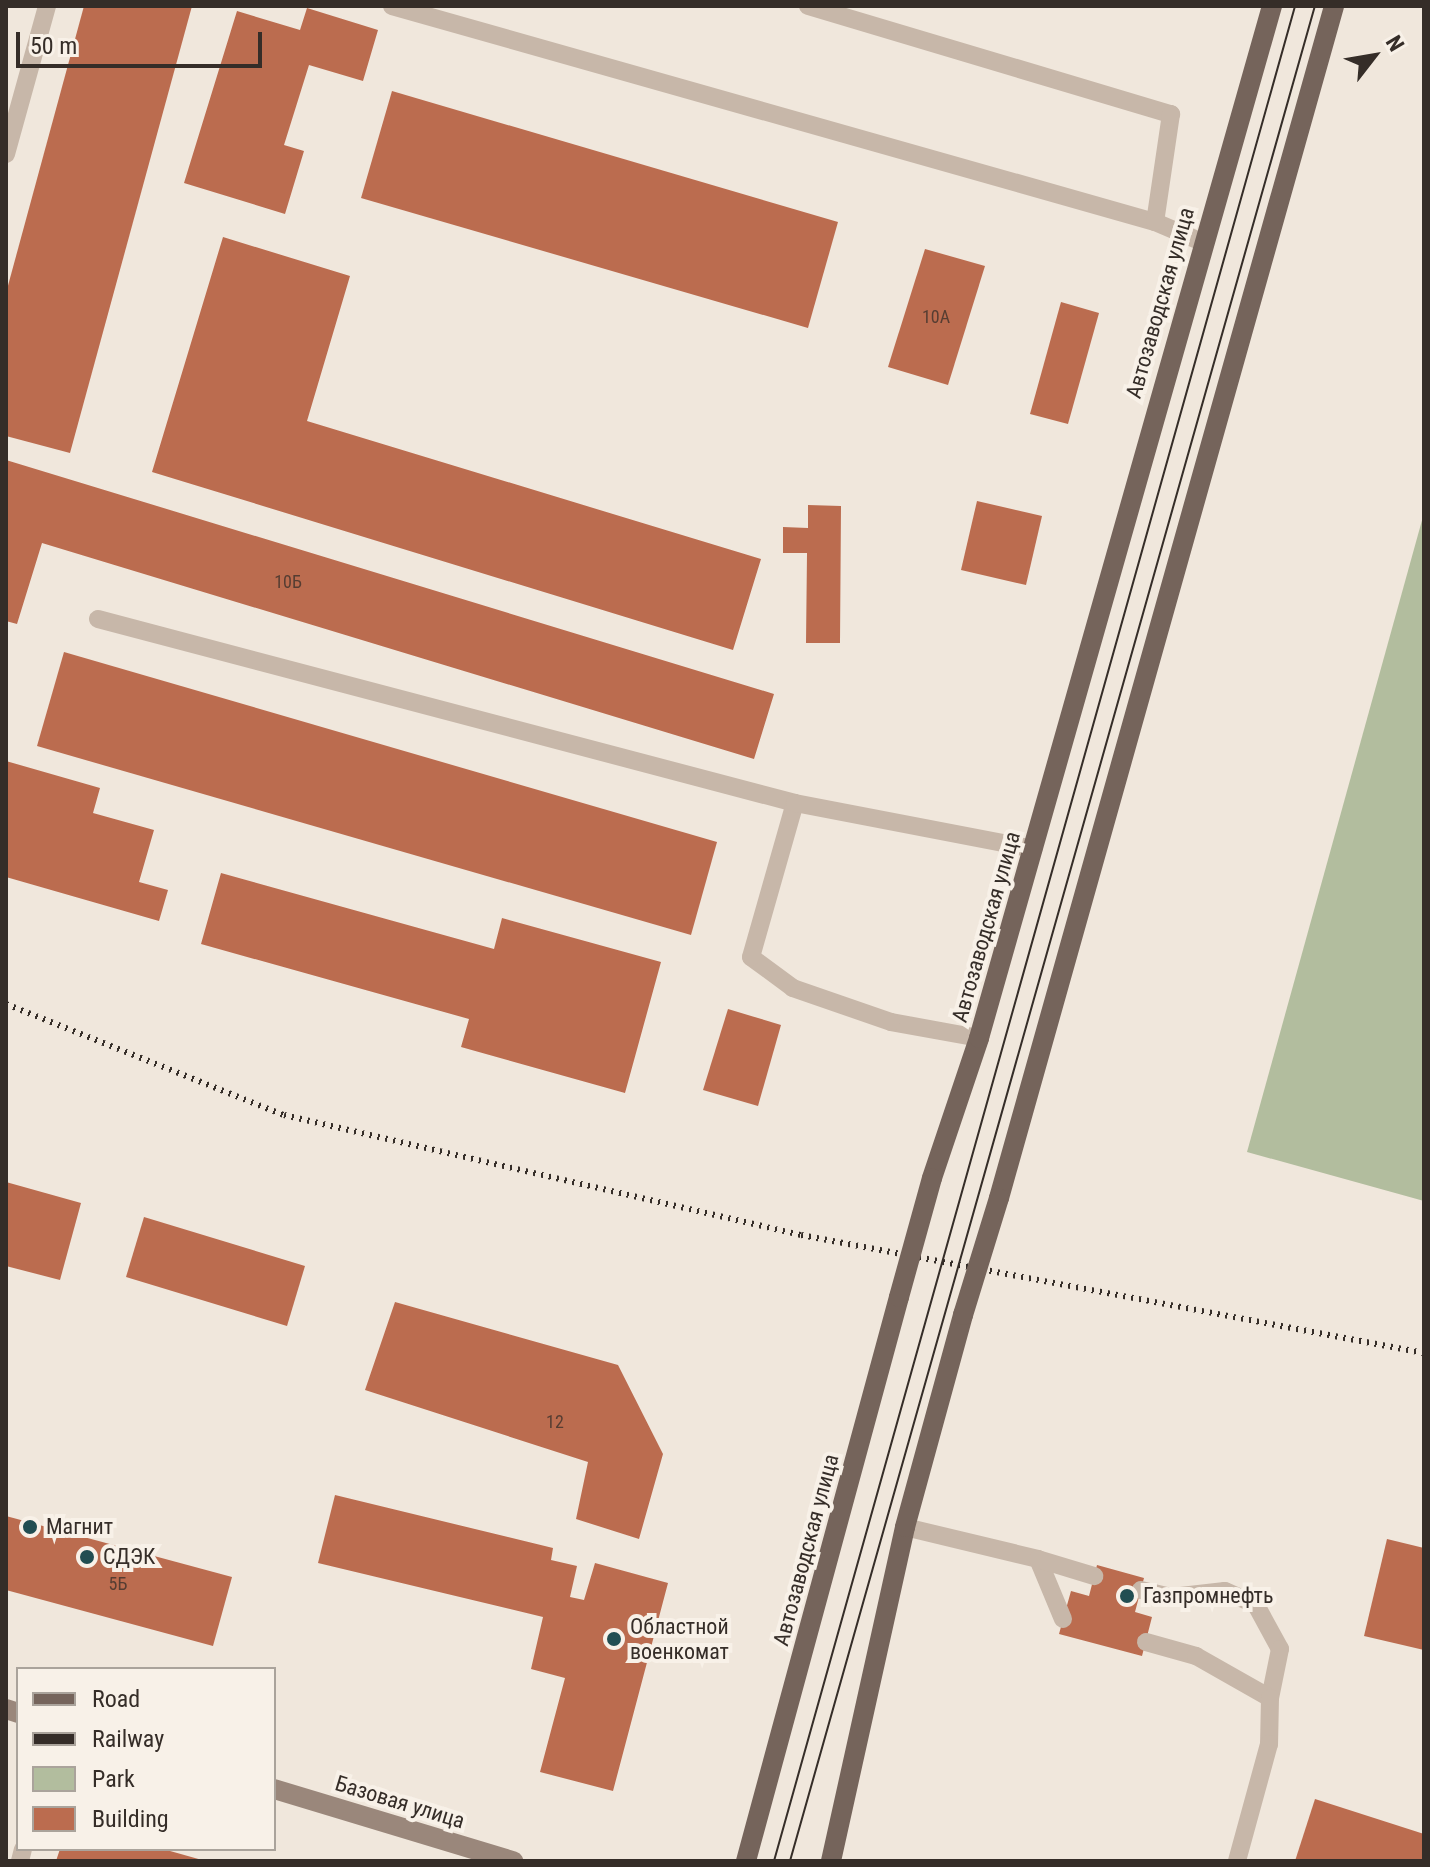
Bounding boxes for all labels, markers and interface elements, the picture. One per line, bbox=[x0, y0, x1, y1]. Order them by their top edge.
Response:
scale bar bbox=[20, 16, 266, 66]
north arrow bbox=[1334, 16, 1414, 96]
text: N bbox=[1381, 31, 1409, 56]
text: 50 m bbox=[30, 32, 77, 60]
street label: Автозаводская улица bbox=[1120, 205, 1200, 401]
house number: 10А bbox=[922, 306, 950, 328]
house number: 10Б bbox=[274, 571, 302, 593]
street label: Автозаводская улица bbox=[946, 829, 1026, 1025]
house number: 12 bbox=[546, 1411, 564, 1433]
street label: Автозаводская улица bbox=[768, 1451, 844, 1649]
place label: Магнит bbox=[46, 1514, 113, 1540]
marker: Магнит bbox=[21, 1518, 39, 1536]
place label: СДЭК bbox=[103, 1544, 155, 1570]
marker: СДЭК bbox=[78, 1548, 96, 1566]
house number: 5Б bbox=[109, 1573, 127, 1595]
place label: Газпромнефть bbox=[1143, 1583, 1274, 1609]
marker: Газпромнефть bbox=[1118, 1587, 1136, 1605]
place label: Областной военкомат bbox=[630, 1613, 729, 1664]
marker: Областной военкомат bbox=[605, 1630, 623, 1648]
legend bbox=[16, 1667, 276, 1851]
text: Road bbox=[92, 1685, 140, 1713]
text: Railway bbox=[92, 1725, 164, 1753]
text: Park bbox=[92, 1765, 135, 1793]
street label: Базовая улица bbox=[332, 1770, 468, 1834]
text: Building bbox=[92, 1805, 169, 1833]

